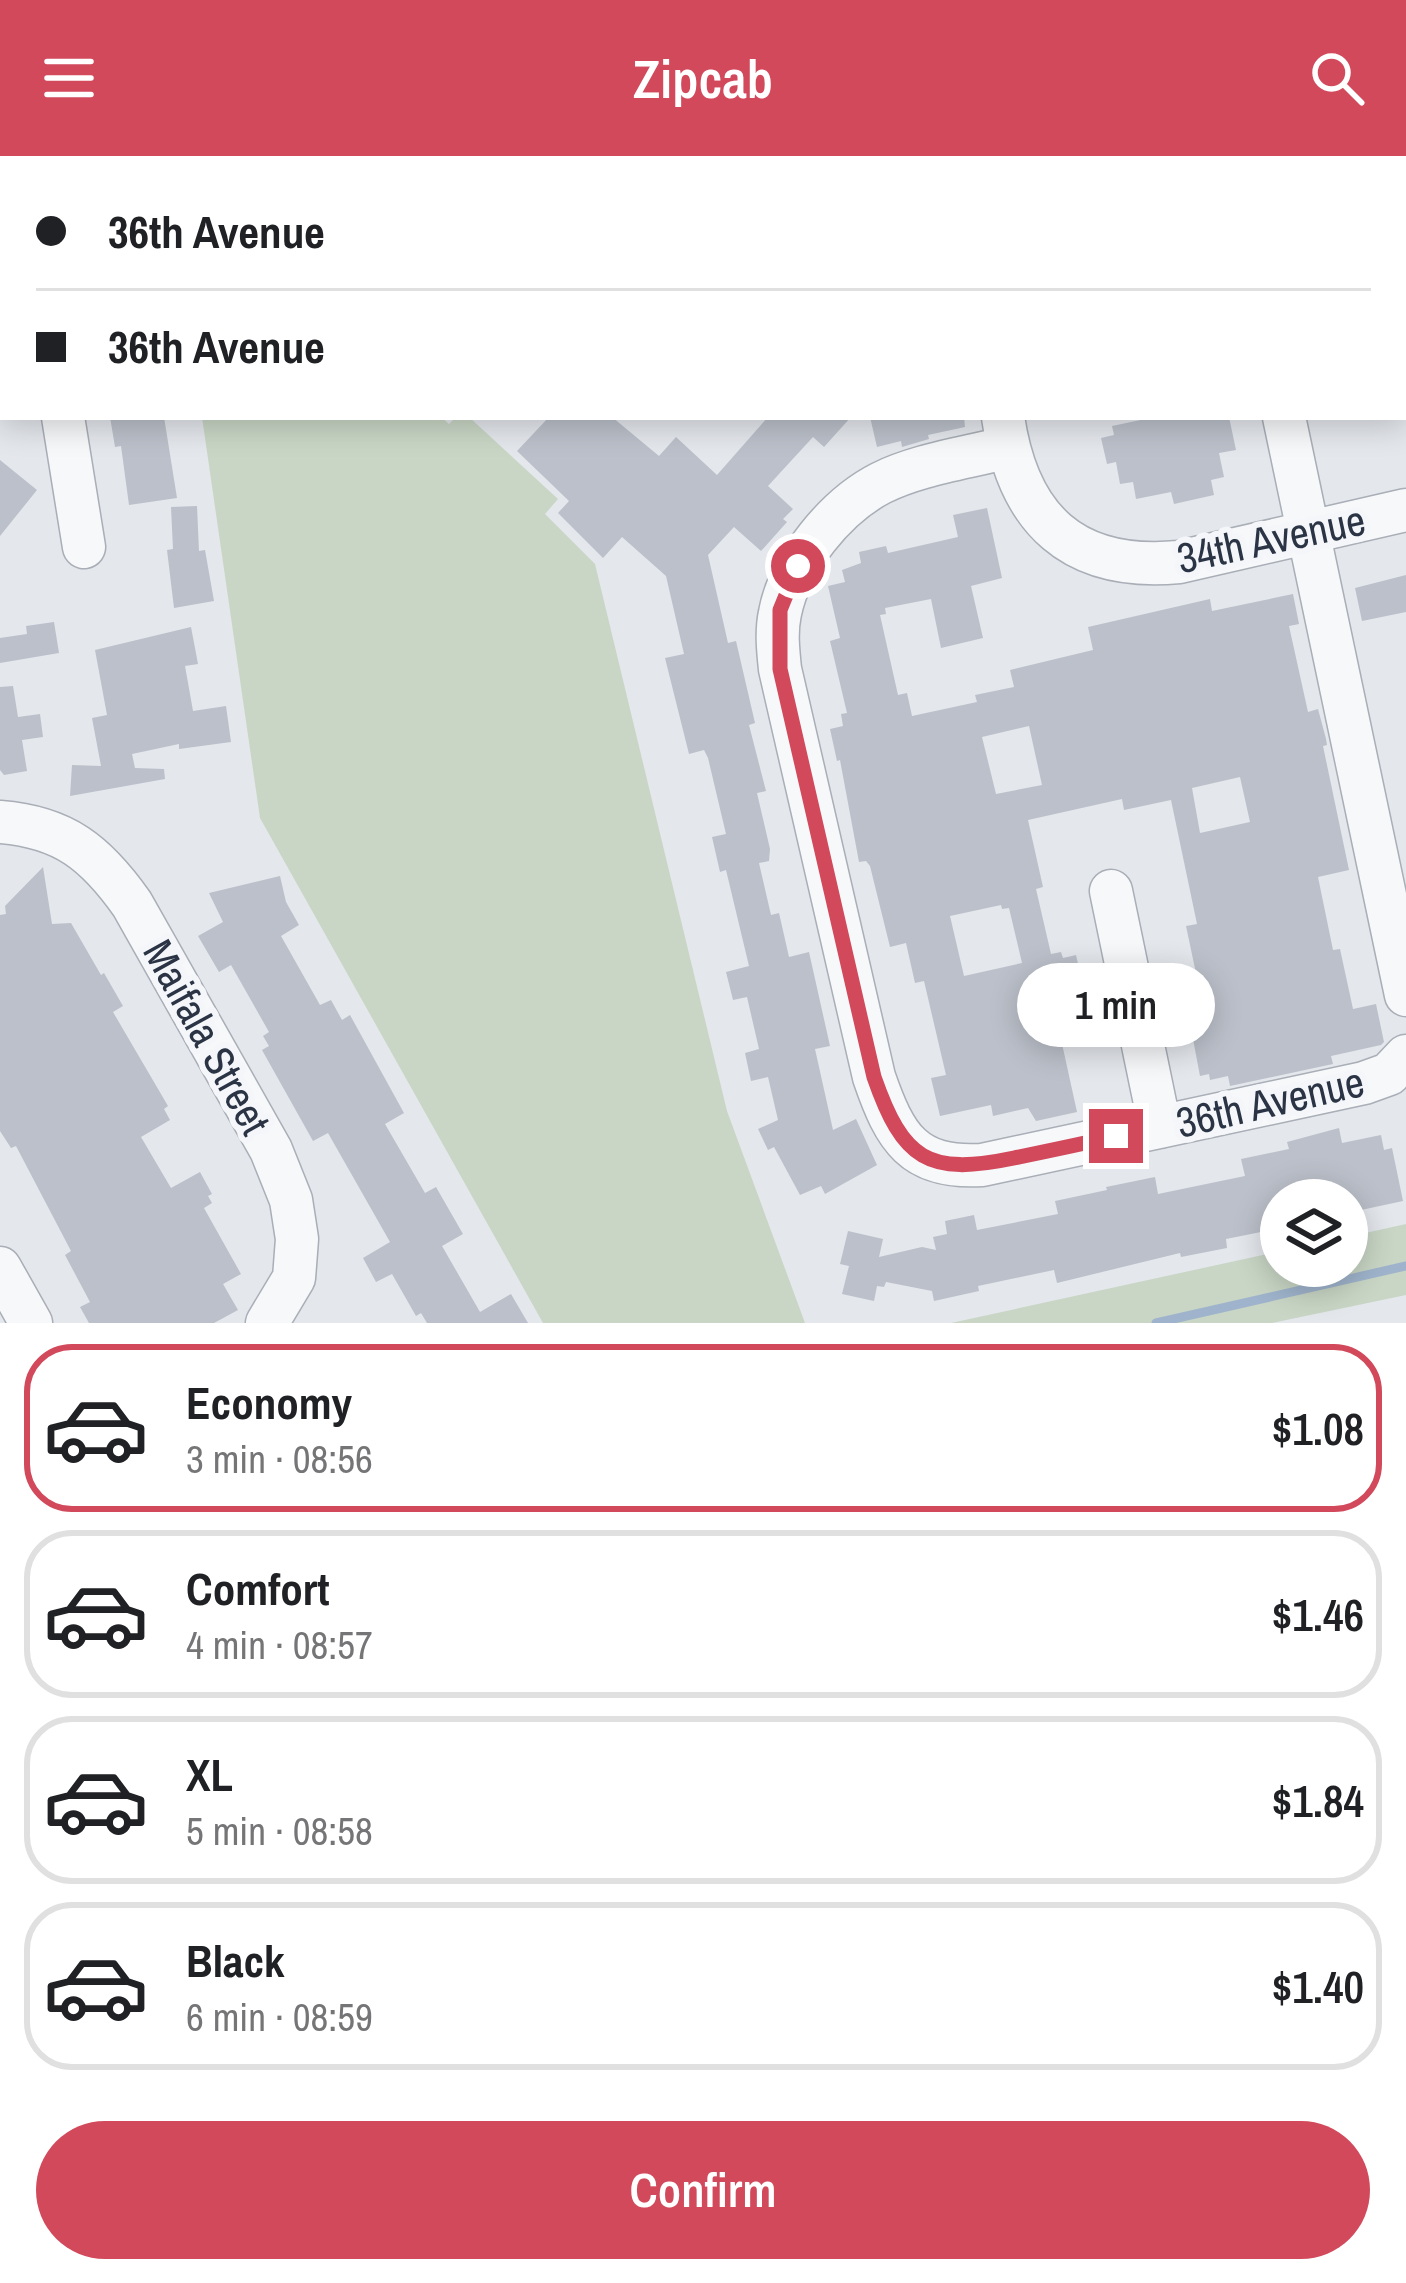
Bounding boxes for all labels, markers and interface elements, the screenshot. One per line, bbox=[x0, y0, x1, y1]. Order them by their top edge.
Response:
text: Zipcab bbox=[633, 42, 773, 115]
icon: menu bbox=[36, 45, 102, 111]
icon: search bbox=[1304, 45, 1370, 111]
text: 36th Avenue bbox=[108, 201, 325, 262]
text: 36th Avenue bbox=[108, 316, 325, 377]
street label: 34th Avenue bbox=[1172, 492, 1370, 586]
route start bbox=[771, 539, 825, 593]
street label: Maifala Street bbox=[131, 930, 283, 1144]
callout: 1 min bbox=[1017, 962, 1215, 1046]
text: 1 min bbox=[1075, 979, 1157, 1031]
street label: 36th Avenue bbox=[1171, 1053, 1369, 1151]
route end bbox=[1089, 1109, 1143, 1163]
map controls bbox=[1260, 1179, 1368, 1287]
button: layers bbox=[1260, 1179, 1368, 1287]
text: Economy bbox=[186, 1372, 352, 1433]
icon: car bbox=[42, 1374, 150, 1482]
text: $1.08 bbox=[1272, 1398, 1364, 1459]
text: 3 min · 08:56 bbox=[186, 1433, 373, 1485]
text: Comfort bbox=[186, 1558, 329, 1619]
icon: car bbox=[42, 1560, 150, 1668]
text: $1.46 bbox=[1272, 1584, 1364, 1645]
text: 4 min · 08:57 bbox=[186, 1619, 373, 1671]
text: XL bbox=[186, 1744, 233, 1805]
icon: car bbox=[42, 1746, 150, 1854]
text: $1.84 bbox=[1272, 1770, 1364, 1831]
text: 5 min · 08:58 bbox=[186, 1805, 373, 1857]
text: Black bbox=[186, 1930, 284, 1991]
icon: car bbox=[42, 1932, 150, 2040]
text: $1.40 bbox=[1272, 1956, 1364, 2017]
text: 6 min · 08:59 bbox=[186, 1991, 373, 2043]
button: Confirm bbox=[36, 2121, 1370, 2259]

